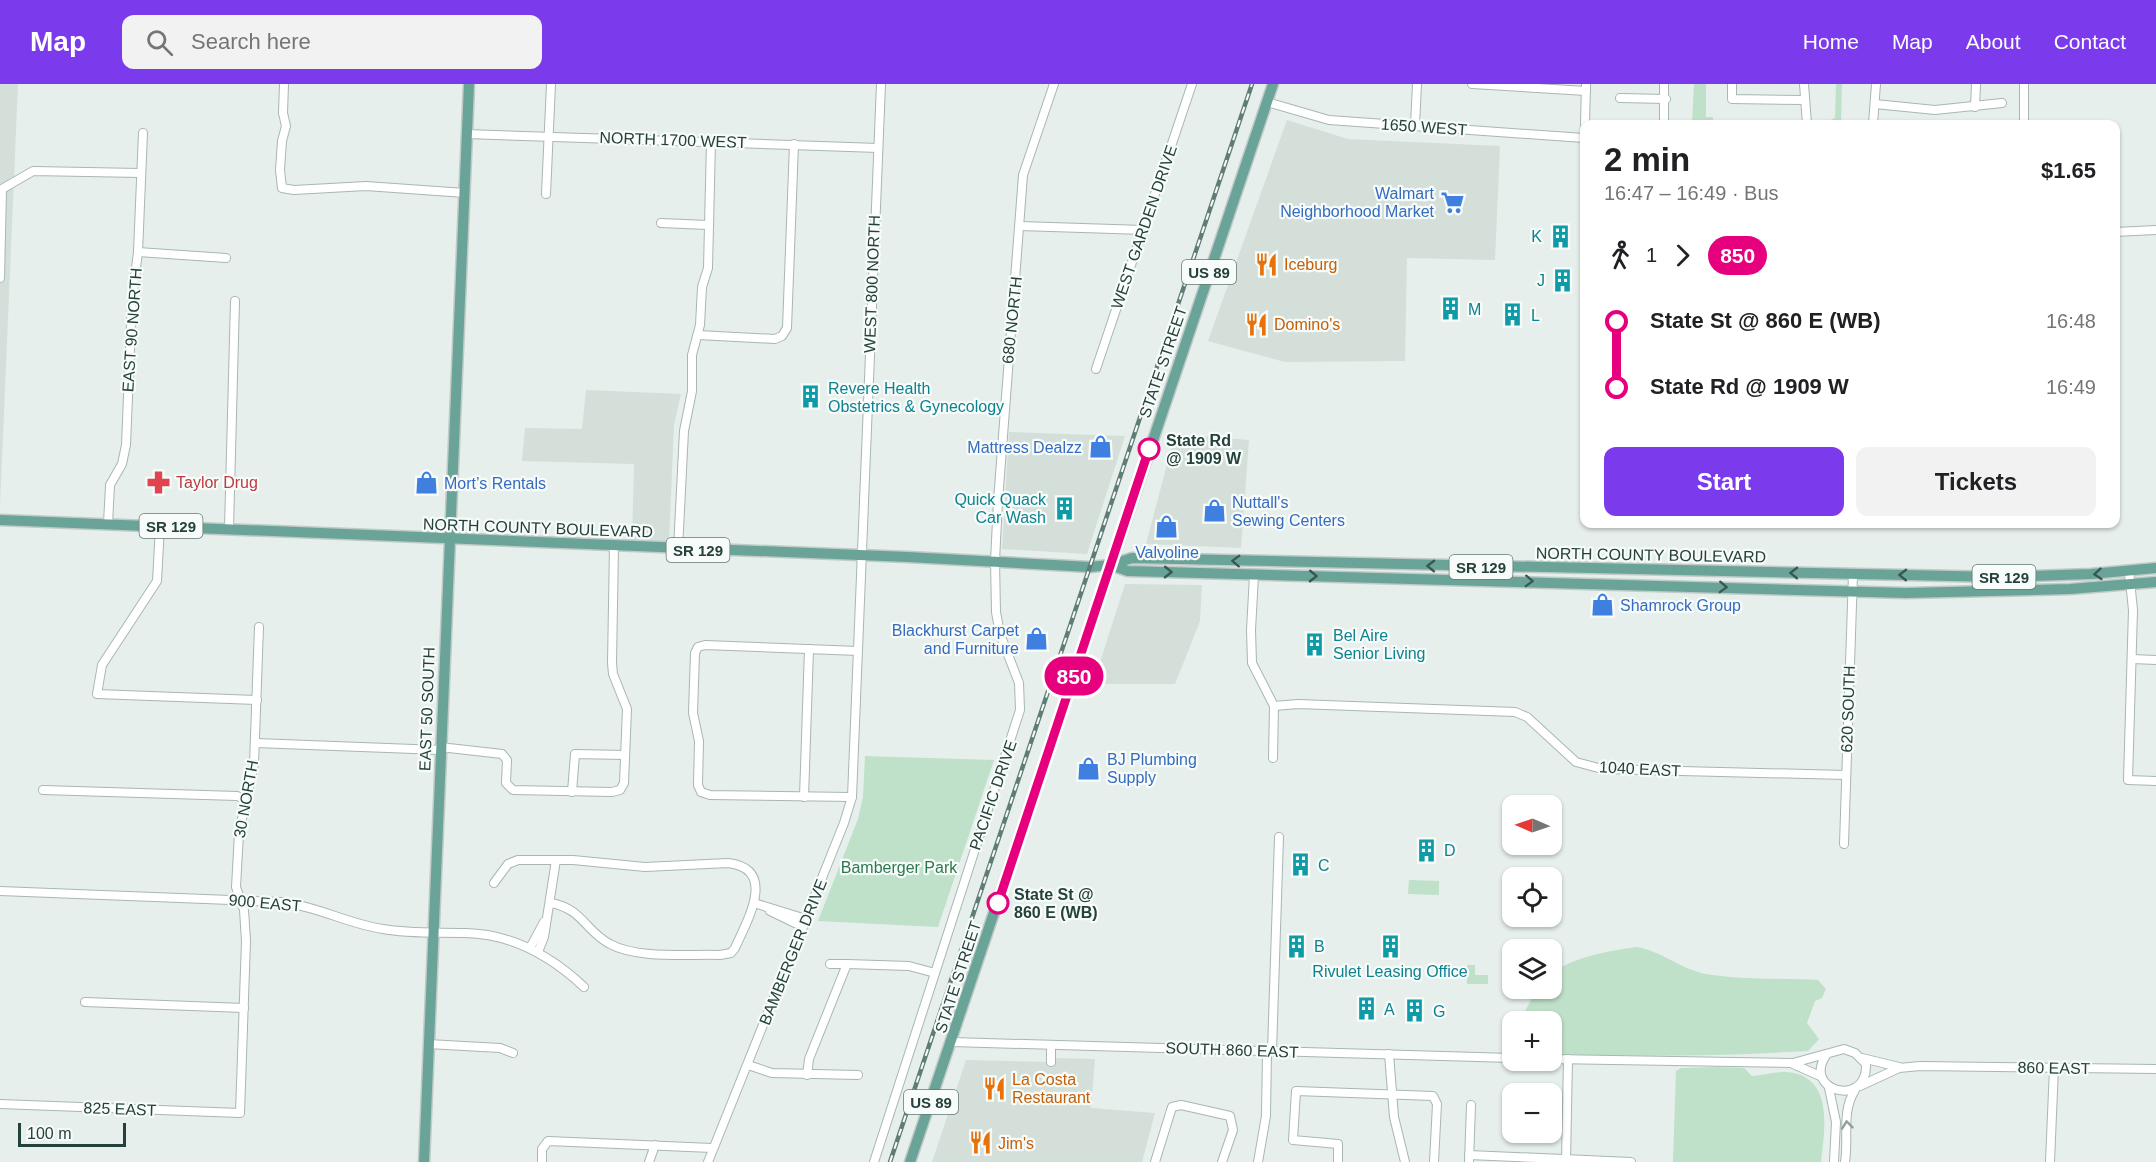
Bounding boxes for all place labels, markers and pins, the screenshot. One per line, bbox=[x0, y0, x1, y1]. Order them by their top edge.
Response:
place label: Walmart Neighborhood Market bbox=[1280, 185, 1435, 220]
supermarket icon: Walmart Neighborhood Market bbox=[1439, 189, 1465, 215]
building icon: K bbox=[1547, 223, 1573, 249]
place label: K bbox=[1531, 228, 1542, 245]
restaurant icon: Iceburg bbox=[1253, 251, 1279, 277]
place label: Iceburg bbox=[1284, 256, 1337, 273]
building icon: J bbox=[1550, 267, 1576, 293]
place label: J bbox=[1537, 272, 1545, 289]
building icon: M bbox=[1437, 296, 1463, 322]
place label: M bbox=[1468, 301, 1481, 318]
building icon: L bbox=[1500, 302, 1526, 328]
place label: L bbox=[1531, 307, 1540, 324]
restaurant icon: Domino's bbox=[1243, 311, 1269, 337]
place label: Domino's bbox=[1274, 316, 1340, 333]
place label: Revere Health Obstetrics & Gynecology bbox=[828, 380, 1004, 415]
building icon: Revere Health Obstetrics & Gynecology bbox=[797, 384, 823, 410]
place label: State Rd @ 1909 W bbox=[1166, 432, 1242, 467]
shop icon: Mattress Dealzz bbox=[1087, 434, 1113, 460]
marker: State Rd @ 1909 W bbox=[1138, 438, 1160, 460]
place label: Mattress Dealzz bbox=[967, 439, 1082, 456]
pharmacy icon: Taylor Drug bbox=[145, 469, 171, 495]
shop icon: Mort’s Rentals bbox=[413, 470, 439, 496]
place label: Taylor Drug bbox=[176, 474, 258, 491]
place label: Mort’s Rentals bbox=[444, 475, 546, 492]
place label: Quick Quack Car Wash bbox=[954, 491, 1047, 526]
place label: Nuttall's Sewing Centers bbox=[1232, 494, 1345, 529]
building icon: Quick Quack Car Wash bbox=[1051, 495, 1077, 521]
shop icon: Nuttall's Sewing Centers bbox=[1201, 498, 1227, 524]
shop icon: Valvoline bbox=[1154, 514, 1180, 540]
place label: Valvoline bbox=[1135, 544, 1199, 561]
shop icon: Shamrock Group bbox=[1589, 592, 1615, 618]
place label: Shamrock Group bbox=[1620, 597, 1741, 614]
place label: Blackhurst Carpet and Furniture bbox=[892, 622, 1020, 657]
shop icon: Blackhurst Carpet and Furniture bbox=[1024, 626, 1050, 652]
place label: Bel Aire Senior Living bbox=[1333, 627, 1426, 662]
building icon: Bel Aire Senior Living bbox=[1302, 631, 1328, 657]
place label: BJ Plumbing Supply bbox=[1107, 751, 1197, 786]
shop icon: BJ Plumbing Supply bbox=[1076, 755, 1102, 781]
building icon: D bbox=[1413, 837, 1439, 863]
place label: D bbox=[1444, 842, 1456, 859]
building icon: C bbox=[1287, 852, 1313, 878]
place label: C bbox=[1318, 857, 1330, 874]
place label: State St @ 860 E (WB) bbox=[1014, 886, 1098, 921]
marker: State St @ 860 E (WB) bbox=[987, 892, 1009, 914]
building icon: B bbox=[1283, 933, 1309, 959]
building icon: Rivulet Leasing Office bbox=[1377, 933, 1403, 959]
place label: B bbox=[1314, 938, 1325, 955]
place label: Rivulet Leasing Office bbox=[1312, 963, 1468, 980]
building icon: A bbox=[1353, 996, 1379, 1022]
building icon: G bbox=[1402, 998, 1428, 1024]
place label: A bbox=[1384, 1001, 1395, 1018]
place label: G bbox=[1433, 1003, 1445, 1020]
place label: La Costa Restaurant bbox=[1012, 1071, 1091, 1106]
restaurant icon: La Costa Restaurant bbox=[981, 1075, 1007, 1101]
restaurant icon: Jim's bbox=[967, 1130, 993, 1156]
place label: Jim's bbox=[998, 1135, 1034, 1152]

